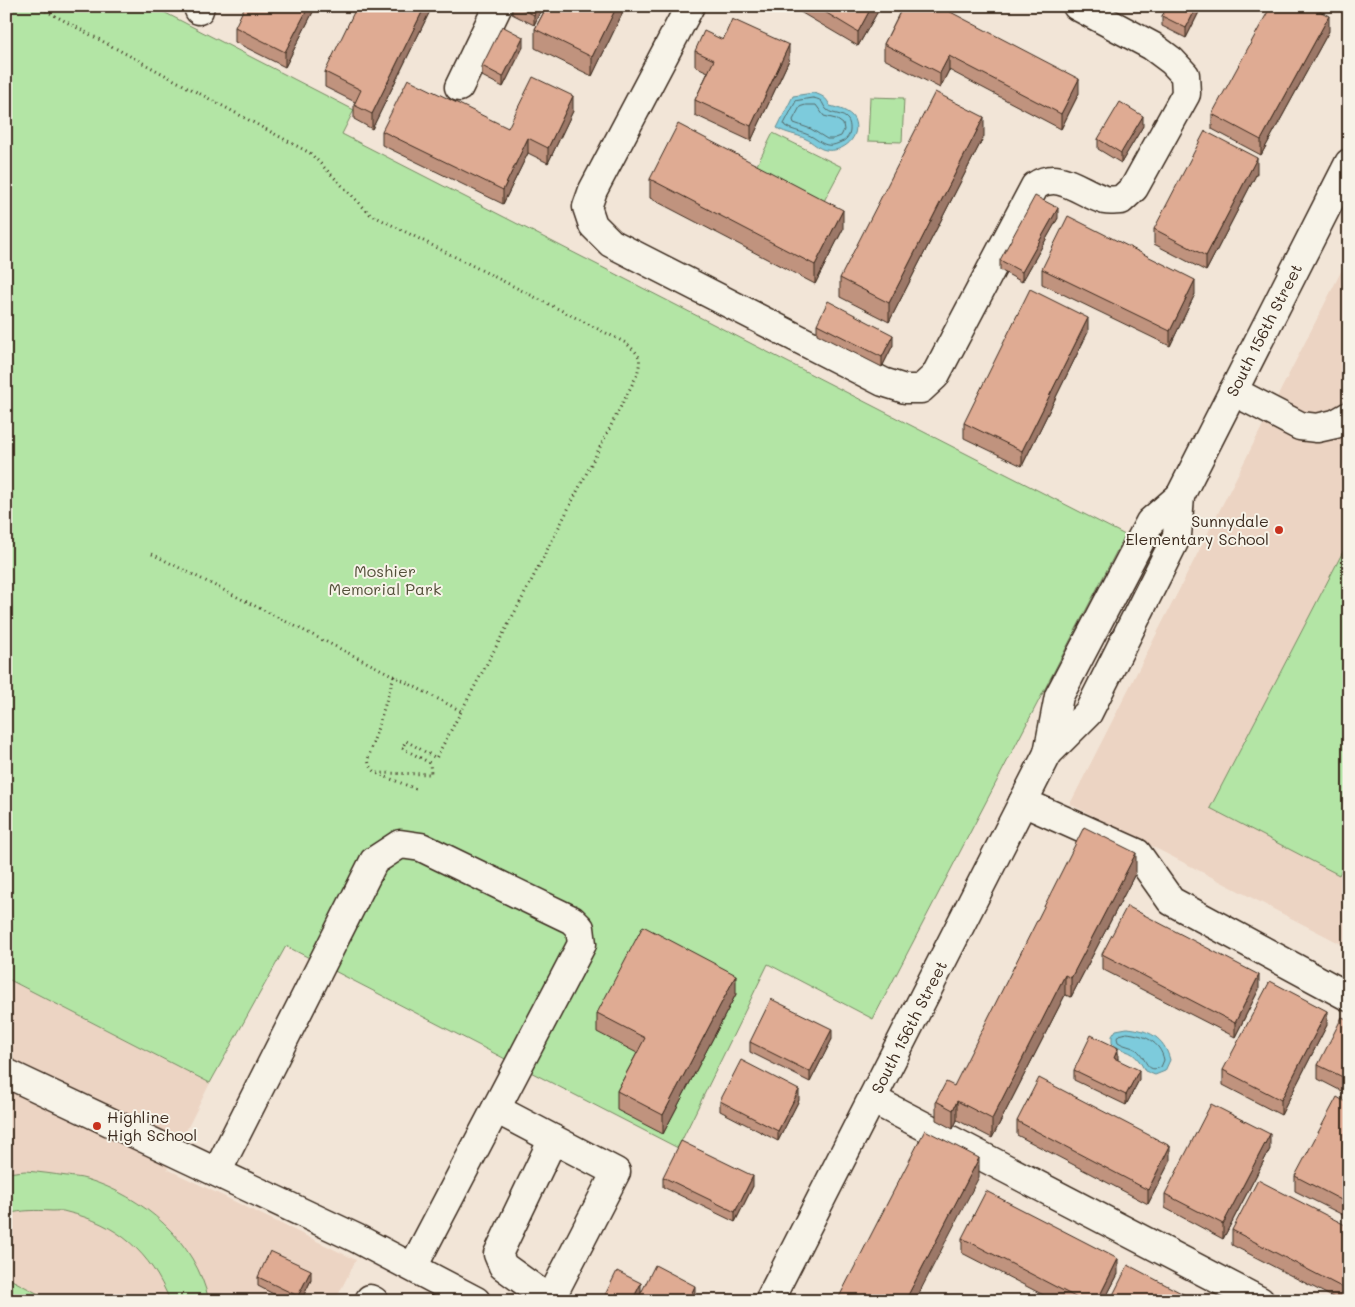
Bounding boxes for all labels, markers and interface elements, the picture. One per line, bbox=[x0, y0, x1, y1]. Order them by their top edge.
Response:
street label: South 156th Street bbox=[1221, 260, 1306, 400]
place label: Sunnydale Elementary School bbox=[1125, 510, 1269, 549]
marker: Sunnydale Elementary School bbox=[1273, 524, 1285, 536]
park label: Moshier Memorial Park bbox=[328, 560, 442, 599]
street label: South 156th Street bbox=[866, 957, 951, 1097]
place label: Highline High School bbox=[107, 1106, 197, 1145]
marker: Highline High School bbox=[91, 1120, 103, 1132]

